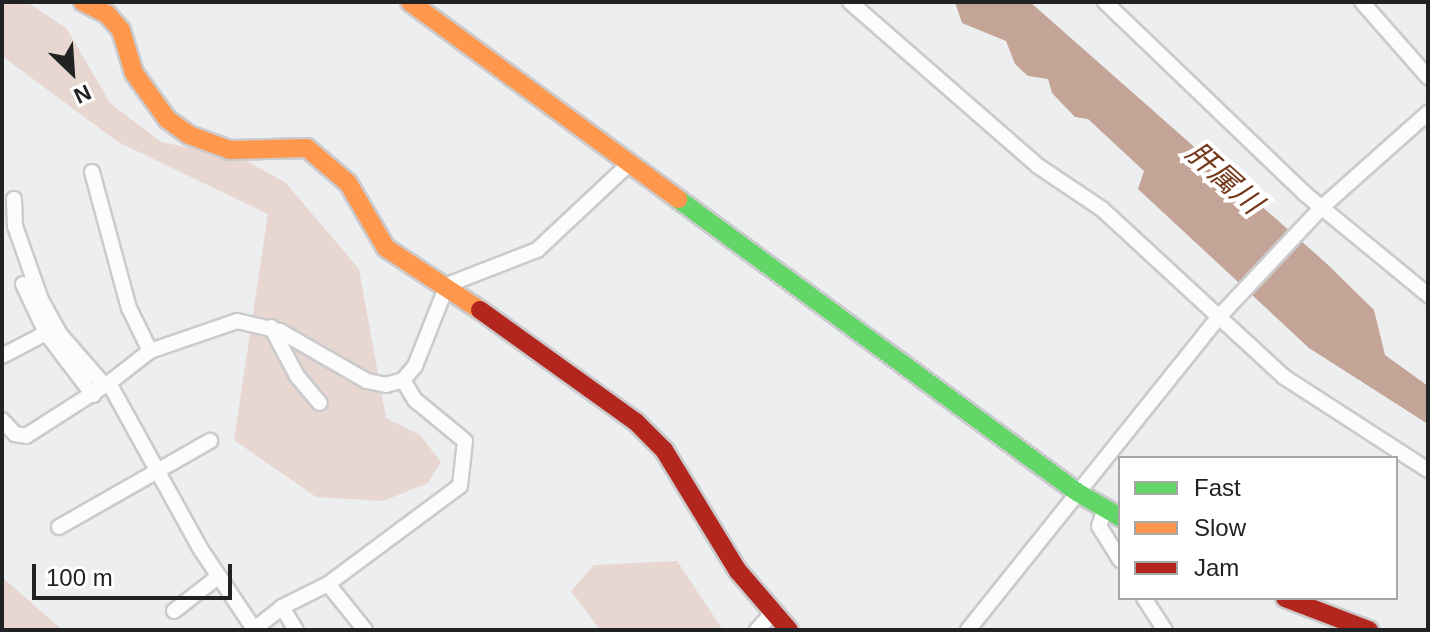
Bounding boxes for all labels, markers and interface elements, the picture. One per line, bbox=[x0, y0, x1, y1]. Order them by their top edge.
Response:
north arrow bbox=[32, 32, 112, 112]
text: N bbox=[70, 80, 95, 109]
water label: 肝属川 bbox=[1179, 135, 1269, 221]
legend bbox=[1118, 456, 1398, 600]
text: Fast bbox=[1194, 474, 1241, 501]
text: Slow bbox=[1194, 514, 1246, 541]
scale bar bbox=[36, 548, 236, 598]
text: Jam bbox=[1194, 554, 1239, 581]
text: 100 m bbox=[46, 564, 113, 591]

